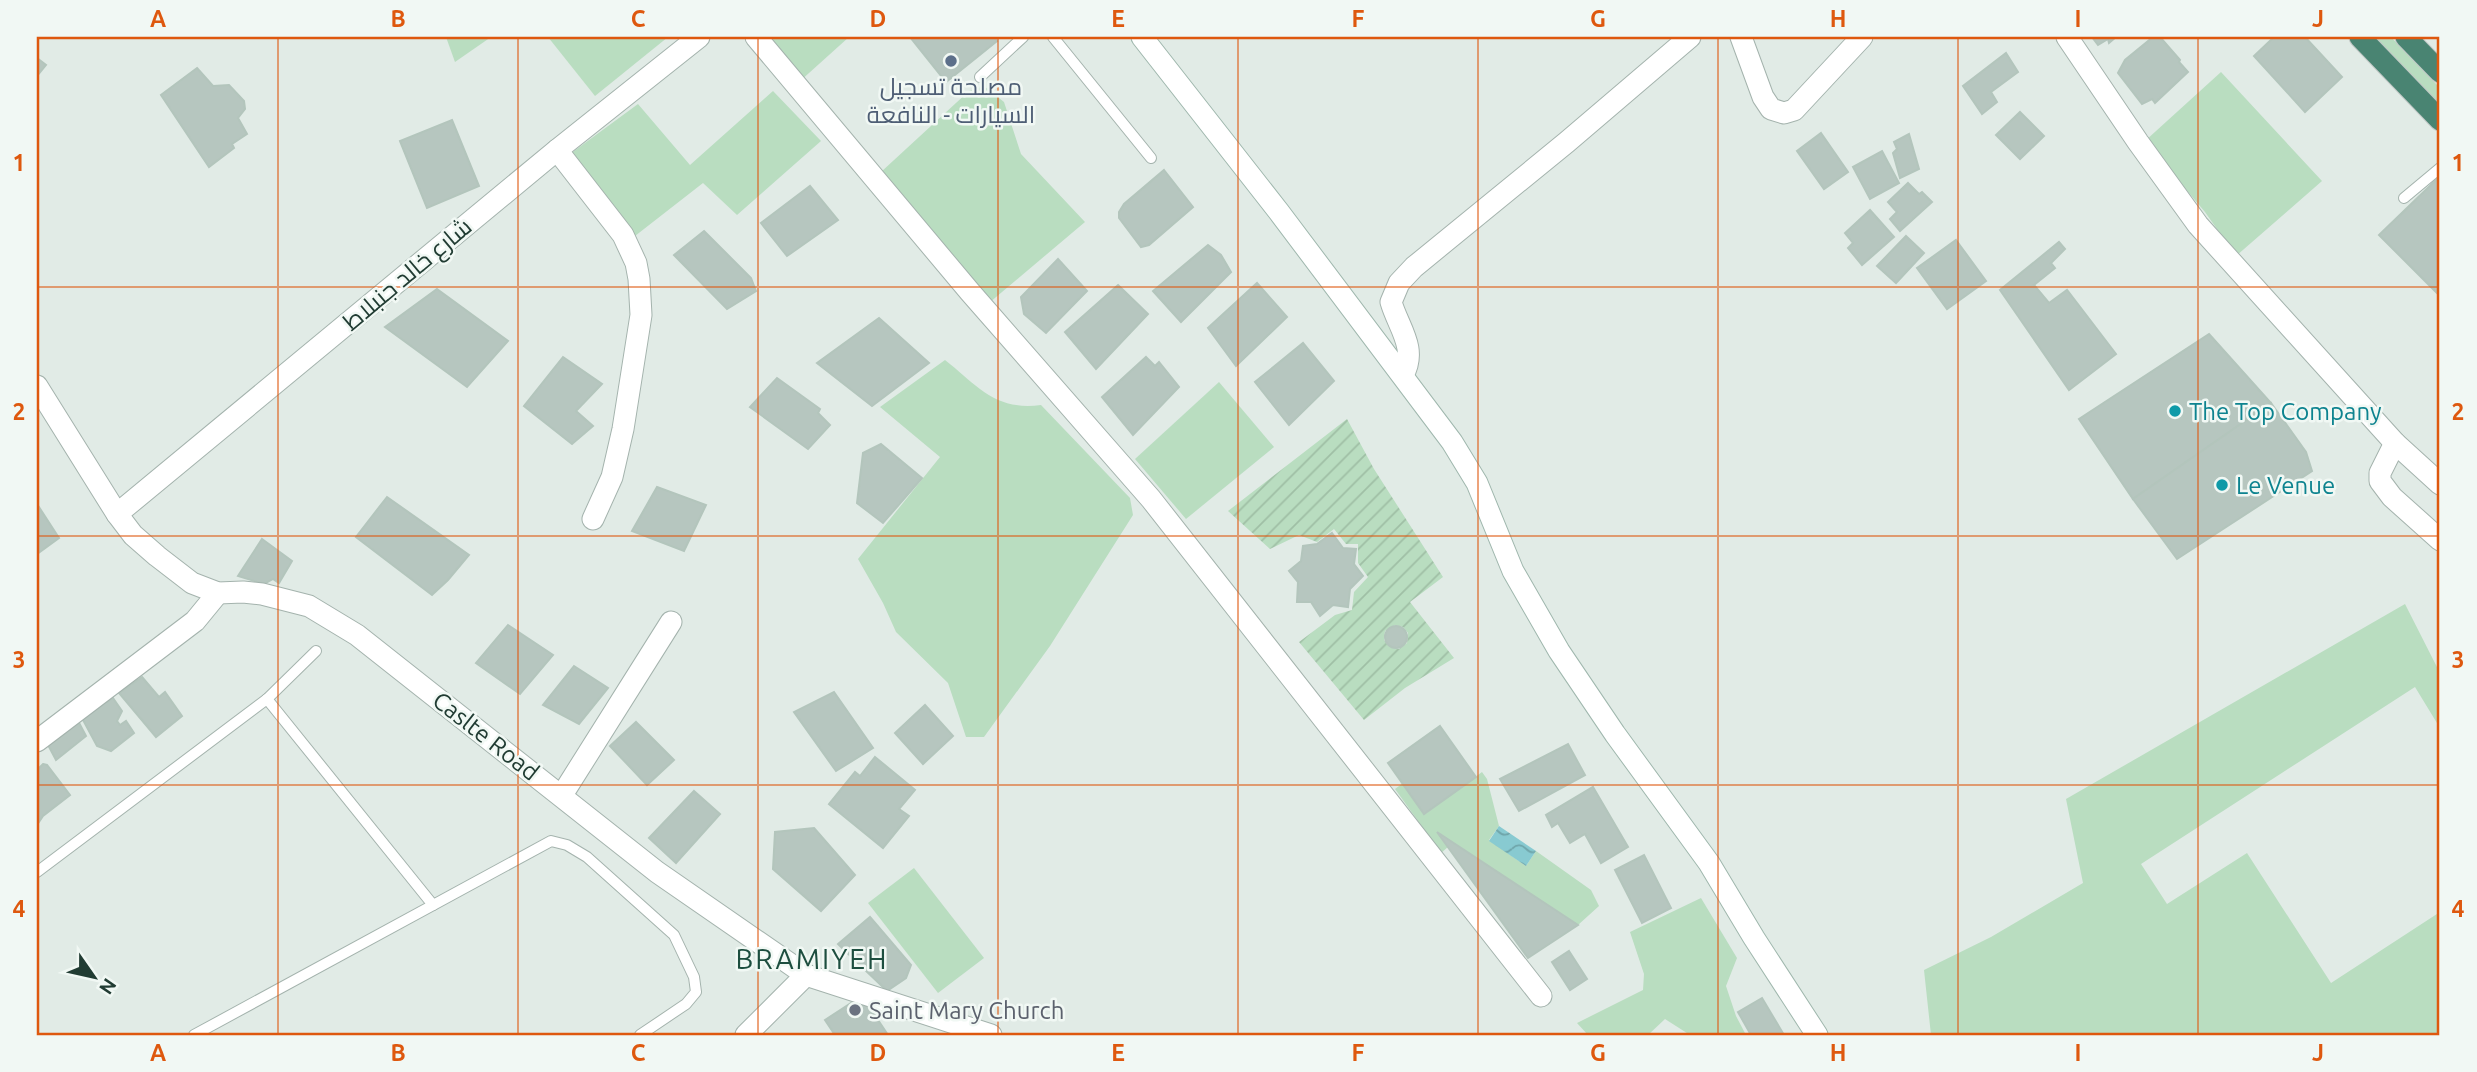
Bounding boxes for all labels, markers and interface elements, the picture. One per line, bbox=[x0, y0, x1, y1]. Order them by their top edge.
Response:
text: A bbox=[150, 6, 166, 31]
text: B bbox=[390, 6, 406, 31]
text: C bbox=[631, 6, 646, 31]
text: D bbox=[870, 6, 886, 31]
text: E bbox=[1111, 6, 1125, 31]
text: F bbox=[1352, 6, 1365, 31]
text: G bbox=[1590, 6, 1606, 31]
text: H bbox=[1830, 6, 1846, 31]
text: I bbox=[2075, 6, 2081, 31]
text: J bbox=[2312, 6, 2324, 31]
marker: مصلحة تسجيل السيارات - النافعة bbox=[943, 53, 959, 69]
place label: مصلحة تسجيل السيارات - النافعة bbox=[867, 73, 1035, 128]
text: 1 bbox=[13, 150, 25, 175]
text: 1 bbox=[2452, 150, 2464, 175]
street label: شارع خالد جنبلاط bbox=[337, 212, 479, 338]
place label: The Top Company bbox=[2189, 398, 2382, 425]
text: 2 bbox=[13, 399, 25, 424]
text: 2 bbox=[2452, 399, 2464, 424]
marker: The Top Company bbox=[2167, 403, 2183, 419]
place label: Le Venue bbox=[2236, 472, 2335, 499]
marker: Le Venue bbox=[2214, 477, 2230, 493]
text: 3 bbox=[13, 647, 25, 672]
text: 3 bbox=[2452, 647, 2464, 672]
street label: Caslte Road bbox=[428, 686, 544, 786]
text: 4 bbox=[13, 896, 26, 921]
text: 4 bbox=[2452, 896, 2465, 921]
north arrow bbox=[60, 942, 130, 1012]
district label: BRAMIYEH bbox=[735, 943, 889, 974]
text: N bbox=[95, 974, 121, 999]
place label: Saint Mary Church bbox=[869, 997, 1064, 1024]
marker: Saint Mary Church bbox=[847, 1002, 863, 1018]
text: A bbox=[150, 1040, 166, 1065]
text: B bbox=[390, 1040, 406, 1065]
text: C bbox=[631, 1040, 646, 1065]
text: D bbox=[870, 1040, 886, 1065]
text: E bbox=[1111, 1040, 1125, 1065]
text: F bbox=[1352, 1040, 1365, 1065]
text: G bbox=[1590, 1040, 1606, 1065]
text: H bbox=[1830, 1040, 1846, 1065]
text: I bbox=[2075, 1040, 2081, 1065]
text: J bbox=[2312, 1040, 2324, 1065]

